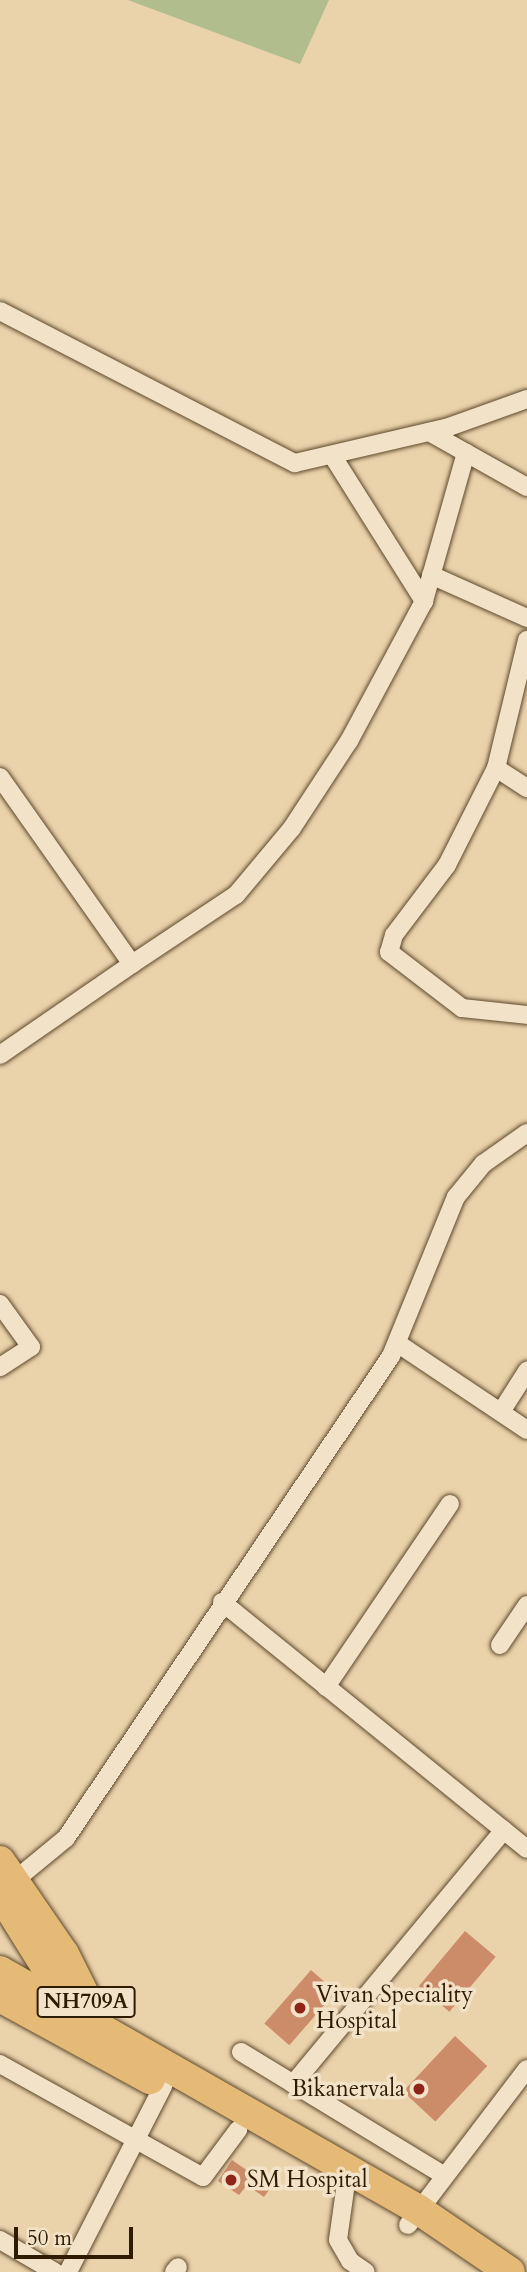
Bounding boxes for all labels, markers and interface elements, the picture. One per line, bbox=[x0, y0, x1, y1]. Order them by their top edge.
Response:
place label: Vivan Speciality Hospital bbox=[316, 1981, 473, 2035]
road number: NH709A bbox=[35, 1984, 137, 2020]
marker: Vivan Speciality Hospital bbox=[290, 1998, 310, 2018]
place label: Bikanervala bbox=[291, 2075, 405, 2103]
marker: Bikanervala bbox=[411, 2081, 427, 2097]
place label: SM Hospital bbox=[247, 2166, 367, 2194]
marker: SM Hospital bbox=[221, 2170, 241, 2190]
scale bar bbox=[18, 2212, 136, 2256]
text: 50 m bbox=[27, 2224, 72, 2253]

